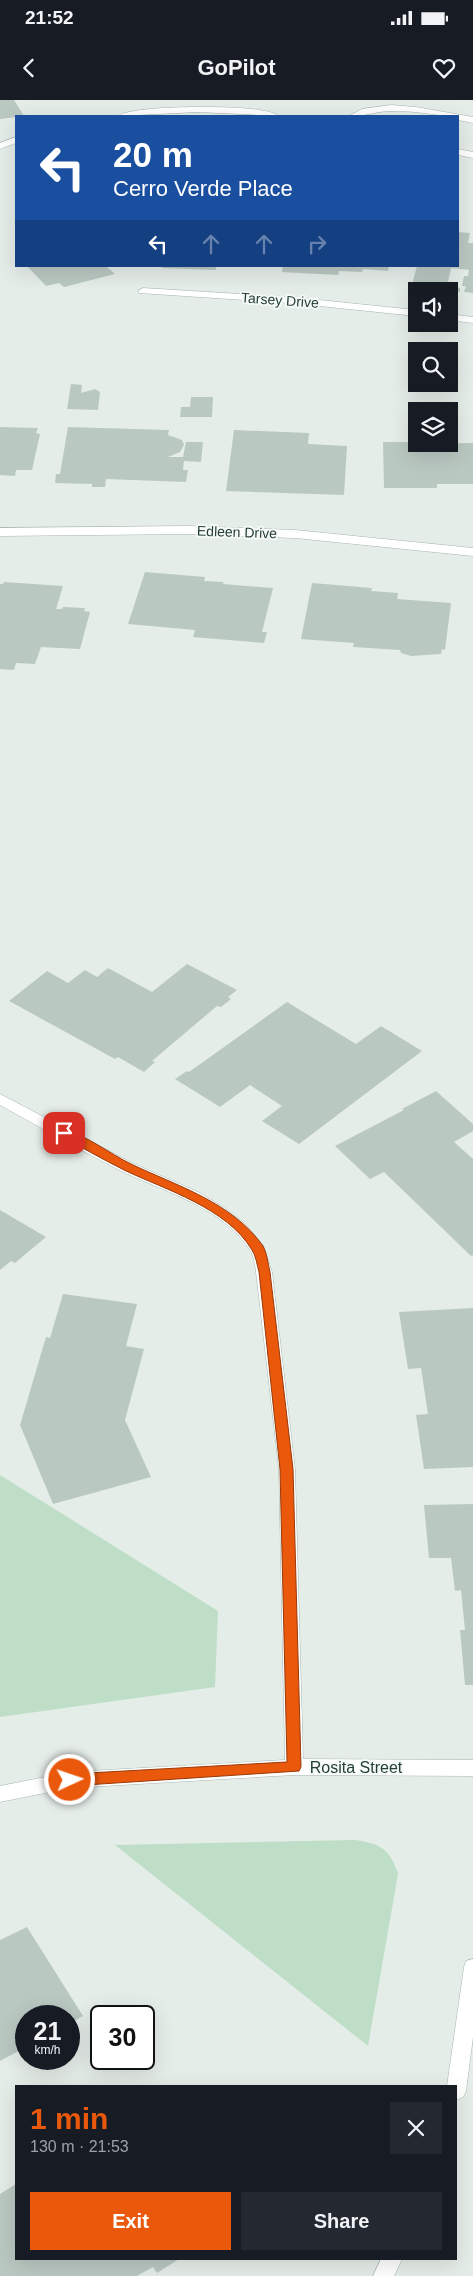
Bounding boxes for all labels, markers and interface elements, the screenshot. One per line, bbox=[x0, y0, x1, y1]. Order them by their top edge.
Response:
text: 21:52 bbox=[25, 7, 74, 28]
icon: back bbox=[15, 54, 43, 82]
icon: heart bbox=[430, 54, 458, 82]
text: GoPilot bbox=[197, 55, 276, 80]
icon: left bbox=[30, 135, 95, 200]
text: 20 m bbox=[113, 135, 193, 174]
text: Cerro Verde Place bbox=[113, 176, 293, 201]
icon: left bbox=[144, 230, 172, 258]
icon: ahead bbox=[197, 230, 225, 258]
icon: ahead bbox=[250, 230, 278, 258]
icon: right bbox=[303, 230, 331, 258]
map controls bbox=[408, 282, 458, 452]
button: sound bbox=[408, 282, 458, 332]
street label: Tarsey Drive bbox=[241, 289, 320, 311]
button: search bbox=[408, 342, 458, 392]
button: layers bbox=[408, 402, 458, 452]
street label: Edleen Drive bbox=[197, 523, 278, 541]
pin bbox=[43, 1112, 85, 1154]
icon: arrive bbox=[50, 1119, 78, 1147]
position arrow bbox=[43, 1753, 95, 1805]
street label: Rosita Street bbox=[310, 1759, 403, 1776]
speed limit sign: 30 bbox=[90, 2005, 155, 2070]
text: 21 bbox=[34, 2017, 61, 2045]
text: km/h bbox=[34, 2043, 61, 2057]
text: 1 min bbox=[30, 2102, 108, 2135]
button: close bbox=[390, 2102, 442, 2154]
text: 130 m · 21:53 bbox=[30, 2138, 129, 2155]
button: Exit bbox=[30, 2192, 231, 2250]
button: Share bbox=[241, 2192, 442, 2250]

